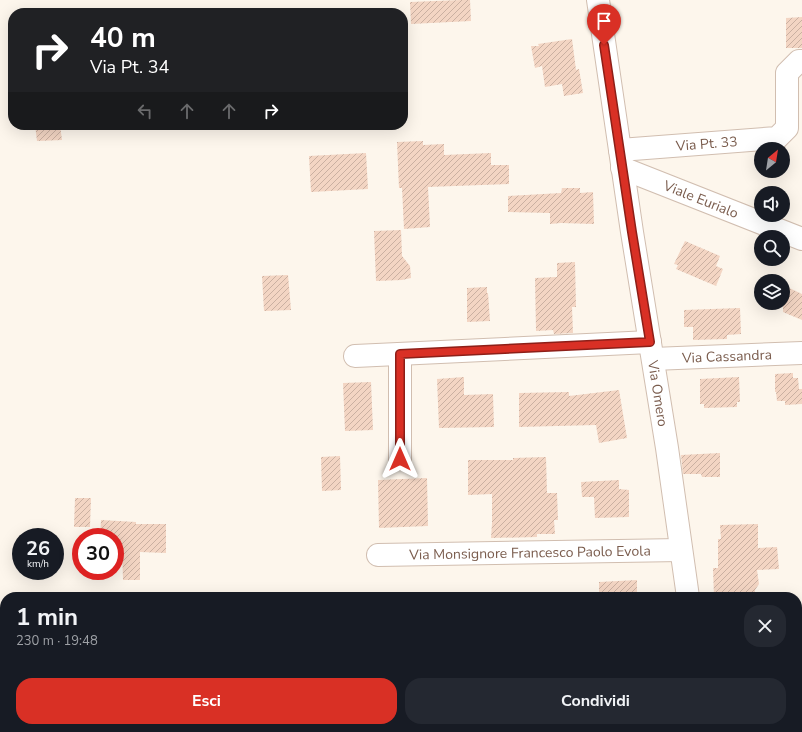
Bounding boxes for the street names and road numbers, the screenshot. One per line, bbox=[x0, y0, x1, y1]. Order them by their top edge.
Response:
street label: Via Pt. 33 bbox=[674, 132, 738, 155]
street label: Viale Eurialo bbox=[660, 175, 742, 223]
street label: Via Cassandra bbox=[681, 345, 772, 367]
street label: Via Omero bbox=[643, 358, 673, 428]
street label: Via Monsignore Francesco Paolo Evola bbox=[408, 541, 651, 564]

